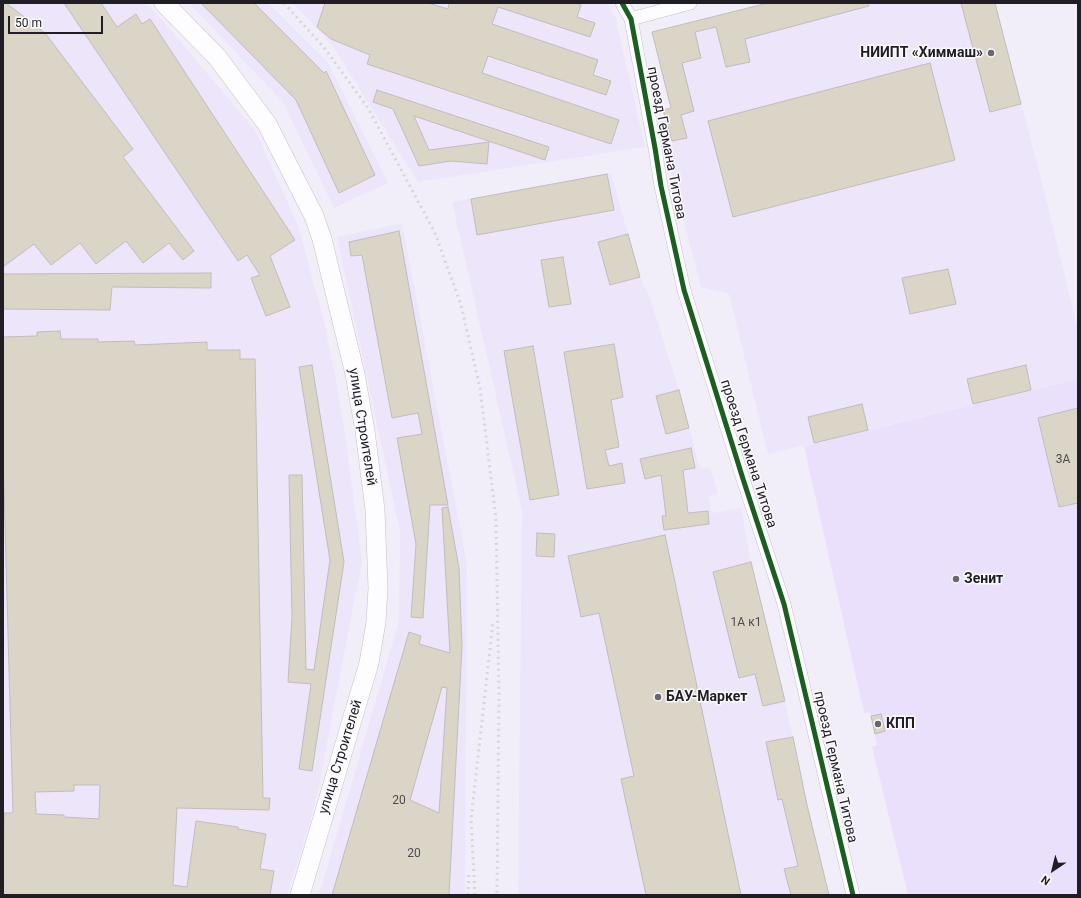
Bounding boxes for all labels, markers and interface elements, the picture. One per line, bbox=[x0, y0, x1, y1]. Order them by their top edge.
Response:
scale bar bbox=[10, 8, 105, 34]
text: 50 m bbox=[15, 16, 42, 30]
place label: НИИПТ «Химмаш» bbox=[860, 45, 983, 61]
marker: НИИПТ «Химмаш» bbox=[986, 48, 996, 58]
street label: проезд Германа Титова bbox=[643, 65, 689, 221]
street label: улица Строителей bbox=[344, 367, 380, 487]
street label: проезд Германа Титова bbox=[716, 378, 780, 530]
house number: 3А bbox=[1056, 453, 1070, 467]
place label: Зенит bbox=[964, 571, 1003, 587]
marker: Зенит bbox=[951, 574, 961, 584]
house number: 1А к1 bbox=[731, 616, 761, 630]
place label: БАУ-Маркет bbox=[666, 689, 747, 705]
street label: проезд Германа Титова bbox=[809, 690, 861, 844]
marker: БАУ-Маркет bbox=[653, 692, 663, 702]
street label: улица Строителей bbox=[316, 698, 366, 816]
place label: КПП bbox=[886, 716, 915, 732]
marker: КПП bbox=[873, 719, 883, 729]
house number: 20 bbox=[392, 794, 406, 808]
house number: 20 bbox=[407, 847, 421, 861]
north arrow bbox=[1033, 850, 1073, 890]
text: N bbox=[1039, 873, 1053, 888]

